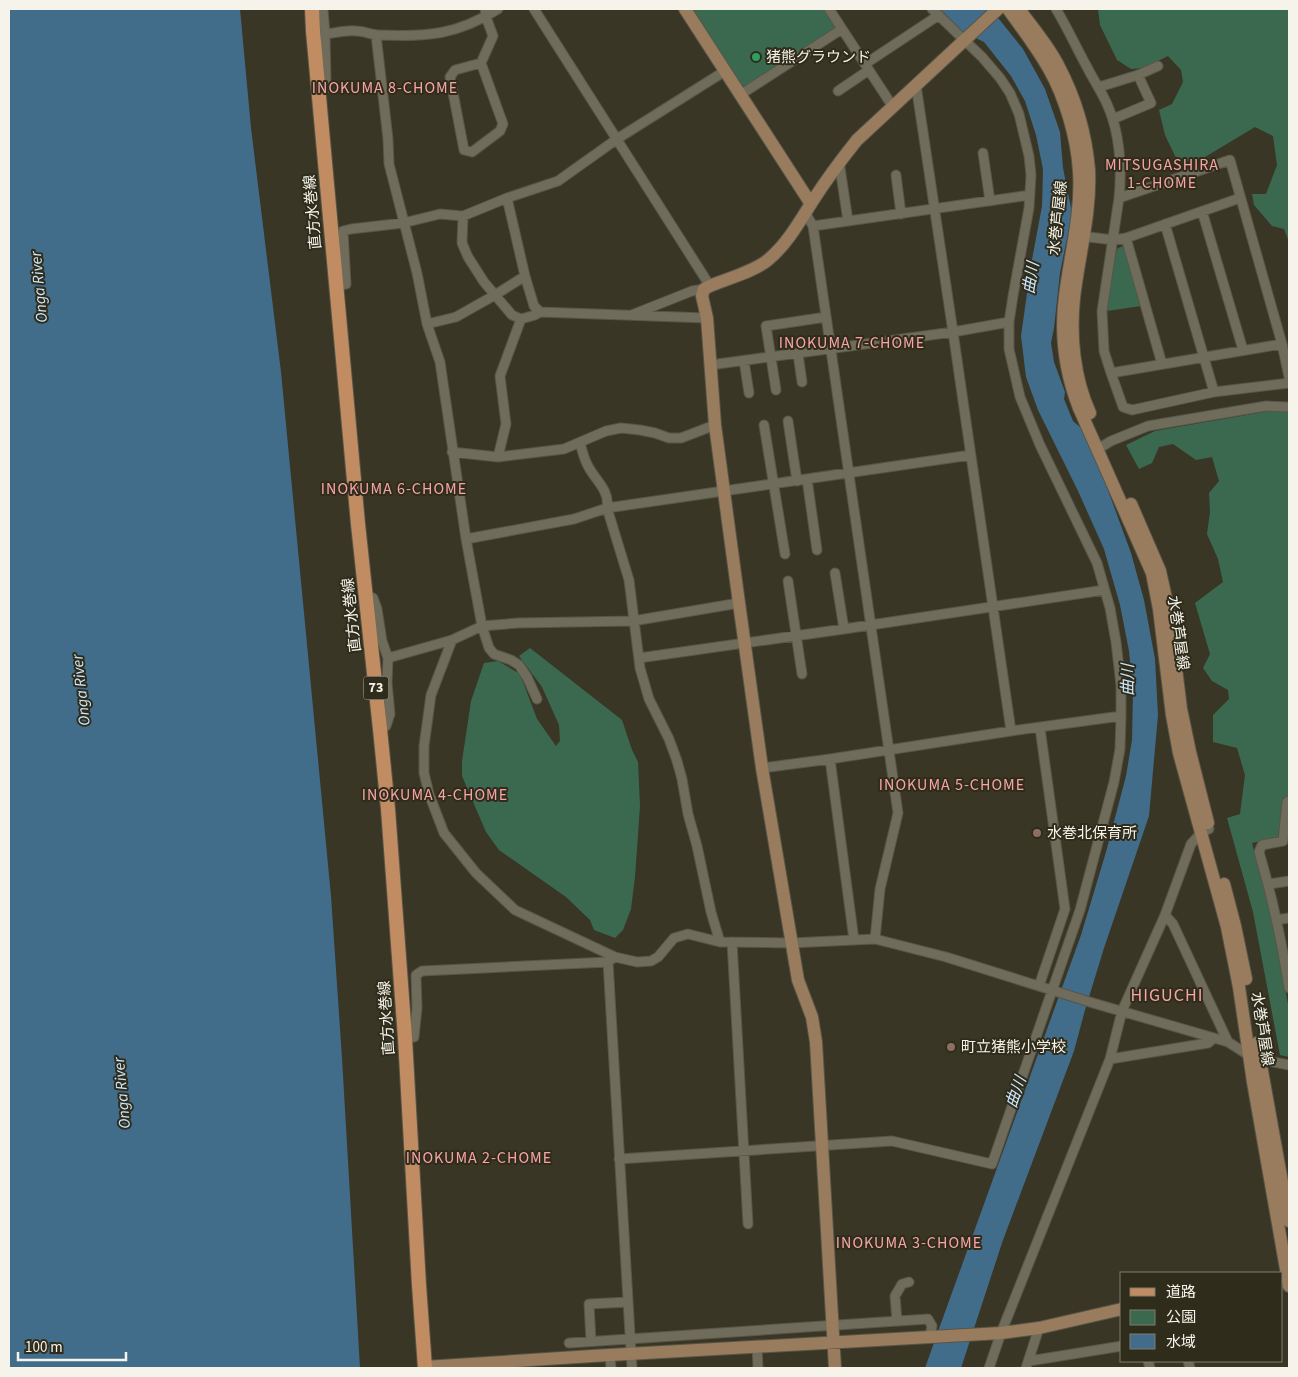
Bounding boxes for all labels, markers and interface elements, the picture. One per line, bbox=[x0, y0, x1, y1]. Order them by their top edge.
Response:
place label: 猪熊グラウンド bbox=[766, 47, 871, 68]
marker: 猪熊グラウンド bbox=[750, 51, 762, 63]
district label: INOKUMA 8-CHOME bbox=[312, 77, 458, 99]
district label: MITSUGASHIRA 1-CHOME bbox=[1105, 154, 1219, 194]
street label: 直方水巻線 bbox=[299, 174, 327, 250]
street label: 水巻芦屋線 bbox=[1044, 180, 1072, 256]
water label: Onga River bbox=[25, 249, 53, 324]
water label: 曲川 bbox=[1018, 259, 1045, 296]
district label: INOKUMA 7-CHOME bbox=[779, 332, 925, 354]
district label: INOKUMA 6-CHOME bbox=[321, 478, 467, 500]
street label: 直方水巻線 bbox=[338, 577, 366, 653]
street label: 水巻芦屋線 bbox=[1162, 594, 1194, 672]
water label: Onga River bbox=[66, 652, 96, 727]
water label: 曲川 bbox=[1117, 662, 1139, 696]
road number: 73 bbox=[364, 676, 388, 700]
district label: INOKUMA 5-CHOME bbox=[879, 774, 1025, 796]
district label: INOKUMA 4-CHOME bbox=[362, 784, 508, 806]
place label: 水巻北保育所 bbox=[1047, 823, 1137, 844]
marker: 水巻北保育所 bbox=[1031, 827, 1043, 839]
street label: 直方水巻線 bbox=[374, 980, 400, 1056]
district label: HIGUCHI bbox=[1131, 983, 1203, 1008]
street label: 水巻芦屋線 bbox=[1246, 990, 1278, 1068]
place label: 町立猪熊小学校 bbox=[961, 1037, 1066, 1058]
marker: 町立猪熊小学校 bbox=[945, 1041, 957, 1053]
water label: Onga River bbox=[108, 1055, 136, 1130]
water label: 曲川 bbox=[1000, 1071, 1032, 1111]
district label: INOKUMA 2-CHOME bbox=[406, 1147, 552, 1169]
district label: INOKUMA 3-CHOME bbox=[836, 1232, 982, 1254]
legend bbox=[1120, 1272, 1283, 1362]
text: 道路 bbox=[1166, 1282, 1196, 1303]
text: 公園 bbox=[1166, 1307, 1196, 1328]
scale bar bbox=[18, 1330, 125, 1362]
text: 水域 bbox=[1166, 1332, 1196, 1353]
text: 100 m bbox=[25, 1337, 63, 1358]

